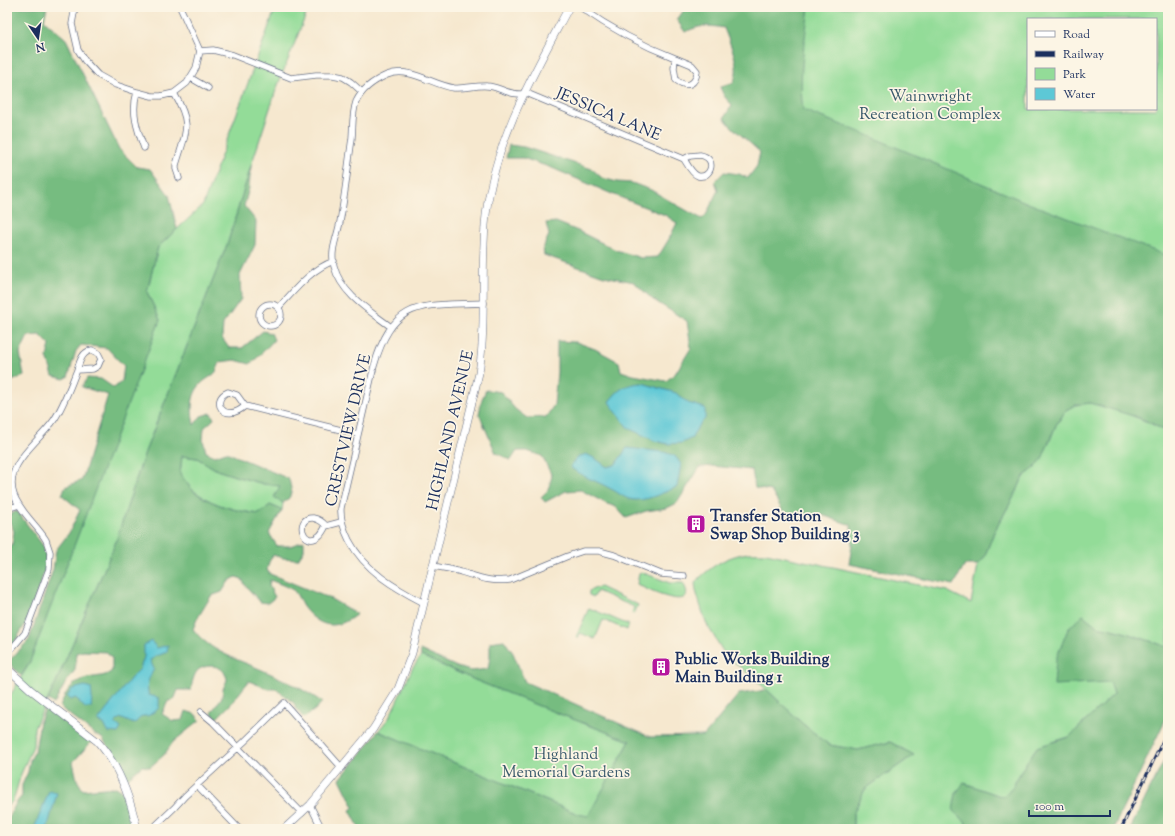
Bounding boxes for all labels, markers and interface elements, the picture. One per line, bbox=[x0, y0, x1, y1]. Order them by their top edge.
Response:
north arrow bbox=[18, 18, 58, 58]
legend bbox=[1027, 18, 1157, 110]
text: Road bbox=[1063, 26, 1090, 44]
text: N bbox=[34, 38, 47, 56]
text: Railway bbox=[1063, 46, 1104, 64]
text: Park bbox=[1063, 66, 1086, 84]
street label: JESSICA LANE bbox=[551, 82, 665, 148]
park label: Wainwright Recreation Complex bbox=[859, 86, 1001, 127]
text: Water bbox=[1063, 86, 1096, 104]
street label: HIGHLAND AVENUE bbox=[422, 348, 481, 513]
street label: CRESTVIEW DRIVE bbox=[321, 352, 378, 509]
place label: Transfer Station Swap Shop Building 3 bbox=[710, 506, 860, 547]
building icon: Transfer Station Swap Shop Building 3 bbox=[685, 513, 707, 535]
place label: Public Works Building Main Building 1 bbox=[675, 649, 829, 690]
building icon: Public Works Building Main Building 1 bbox=[650, 656, 672, 678]
park label: Highland Memorial Gardens bbox=[502, 744, 630, 785]
scale bar bbox=[1029, 792, 1110, 818]
text: 100 m bbox=[1035, 798, 1064, 816]

